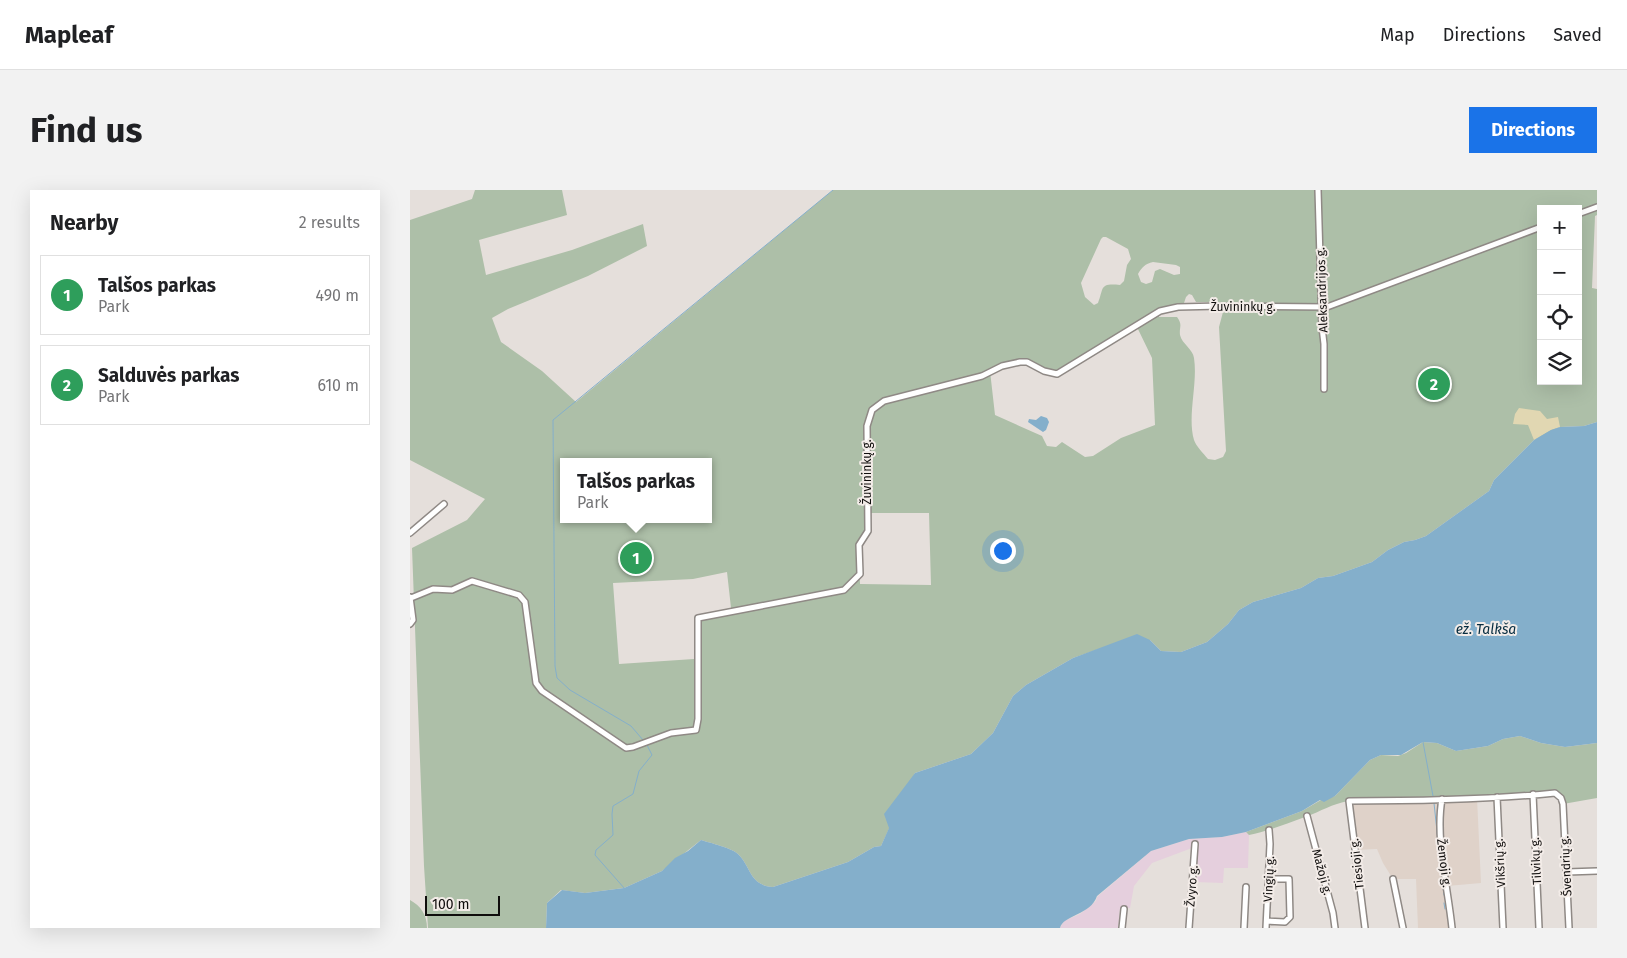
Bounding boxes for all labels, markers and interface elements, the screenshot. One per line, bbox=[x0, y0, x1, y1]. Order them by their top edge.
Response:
text: Mapleaf bbox=[25, 21, 113, 49]
text: Map bbox=[1380, 24, 1415, 46]
text: Directions bbox=[1443, 24, 1525, 46]
text: Saved bbox=[1553, 24, 1602, 46]
button: Directions bbox=[1469, 107, 1597, 153]
text: Find us bbox=[30, 109, 142, 151]
map controls bbox=[1537, 205, 1582, 385]
button: + bbox=[1537, 205, 1582, 250]
text: Nearby bbox=[50, 210, 118, 236]
text: 2 results bbox=[299, 213, 360, 232]
street label: Aleksandrijos g. bbox=[1314, 247, 1330, 333]
button: − bbox=[1537, 250, 1582, 295]
text: Talšos parkas bbox=[98, 274, 216, 297]
text: 1 bbox=[63, 286, 71, 305]
text: 490 m bbox=[316, 286, 359, 305]
button: locate bbox=[1537, 295, 1582, 340]
text: Park bbox=[98, 297, 130, 316]
street label: Žuvininkų g. bbox=[1210, 299, 1276, 314]
button: layers bbox=[1537, 340, 1582, 385]
text: Salduvės parkas bbox=[98, 364, 239, 387]
pin: 2 bbox=[1418, 365, 1450, 403]
text: 2 bbox=[63, 376, 71, 395]
text: 610 m bbox=[317, 376, 359, 395]
text: Park bbox=[98, 387, 130, 406]
street label: Žuvininkų g. bbox=[859, 439, 874, 505]
popup bbox=[560, 458, 712, 523]
text: Talšos parkas bbox=[577, 470, 695, 493]
text: Park bbox=[577, 493, 609, 512]
your location bbox=[990, 538, 1016, 564]
pin: 1 bbox=[620, 539, 652, 577]
water label: ež. Talkša bbox=[1456, 621, 1516, 638]
street label: Švendrių g. bbox=[1556, 835, 1575, 897]
street label: Tilvikų g. bbox=[1528, 837, 1544, 885]
street label: Tiesioji g. bbox=[1347, 838, 1367, 890]
street label: Žemoji g. bbox=[1434, 838, 1455, 888]
street label: Vikšrių g. bbox=[1492, 838, 1508, 888]
street label: Mažoji g. bbox=[1309, 847, 1335, 897]
street label: Vingių g. bbox=[1261, 856, 1277, 902]
street label: Žvyro g. bbox=[1182, 865, 1201, 907]
scale bar bbox=[425, 893, 500, 916]
text: 100 m bbox=[432, 896, 469, 913]

